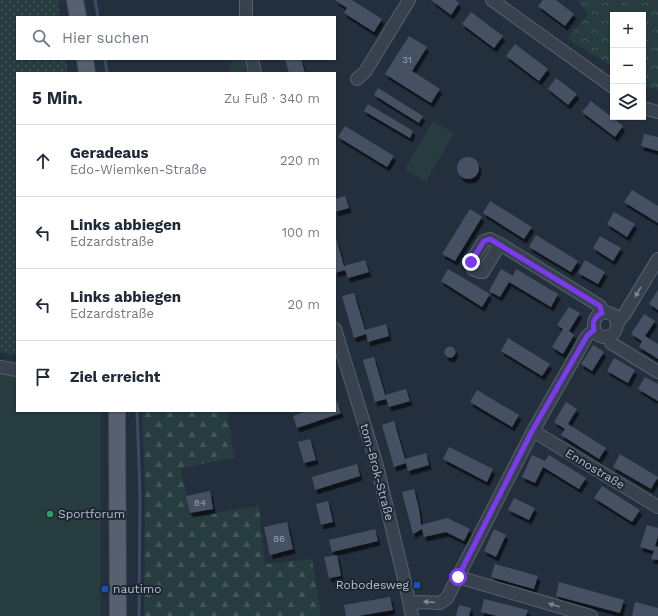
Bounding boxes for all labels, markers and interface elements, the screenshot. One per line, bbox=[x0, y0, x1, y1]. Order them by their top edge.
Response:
map controls bbox=[610, 12, 646, 120]
button: + bbox=[610, 12, 646, 48]
search box bbox=[16, 16, 336, 60]
icon: search bbox=[30, 27, 52, 49]
text: Hier suchen bbox=[62, 29, 149, 47]
button: − bbox=[610, 48, 646, 84]
house number: 31 bbox=[402, 54, 412, 65]
button: layers bbox=[610, 84, 646, 120]
text: 5 Min. bbox=[32, 88, 83, 108]
text: Zu Fuß · 340 m bbox=[224, 91, 320, 106]
text: Geradeaus bbox=[70, 144, 149, 162]
icon: ahead bbox=[32, 150, 54, 172]
text: 220 m bbox=[280, 153, 320, 168]
text: Edo-Wiemken-Straße bbox=[70, 162, 207, 177]
text: Links abbiegen bbox=[70, 216, 181, 234]
icon: left bbox=[32, 222, 54, 244]
text: 100 m bbox=[282, 225, 320, 240]
text: Edzardstraße bbox=[70, 234, 154, 249]
route end bbox=[462, 253, 480, 271]
one-way arrow bbox=[635, 286, 642, 298]
text: Links abbiegen bbox=[70, 288, 181, 306]
icon: left bbox=[32, 294, 54, 316]
text: 20 m bbox=[288, 297, 320, 312]
text: Edzardstraße bbox=[70, 306, 154, 321]
icon: arrive bbox=[32, 366, 54, 388]
text: Ziel erreicht bbox=[70, 368, 160, 386]
street label: tom-Brok-Straße bbox=[357, 422, 397, 522]
street label: Ennostraße bbox=[563, 446, 627, 492]
house number: 84 bbox=[194, 497, 206, 508]
place label: Sportforum bbox=[58, 507, 125, 521]
marker: Sportforum bbox=[45, 509, 55, 519]
house number: 86 bbox=[273, 533, 285, 544]
route start bbox=[449, 568, 467, 586]
place label: Robodesweg bbox=[336, 578, 410, 592]
marker: Robodesweg bbox=[412, 580, 422, 590]
place label: nautimo bbox=[113, 582, 161, 596]
marker: nautimo bbox=[100, 584, 110, 594]
one-way arrow bbox=[423, 599, 435, 606]
one-way arrow bbox=[547, 602, 559, 608]

